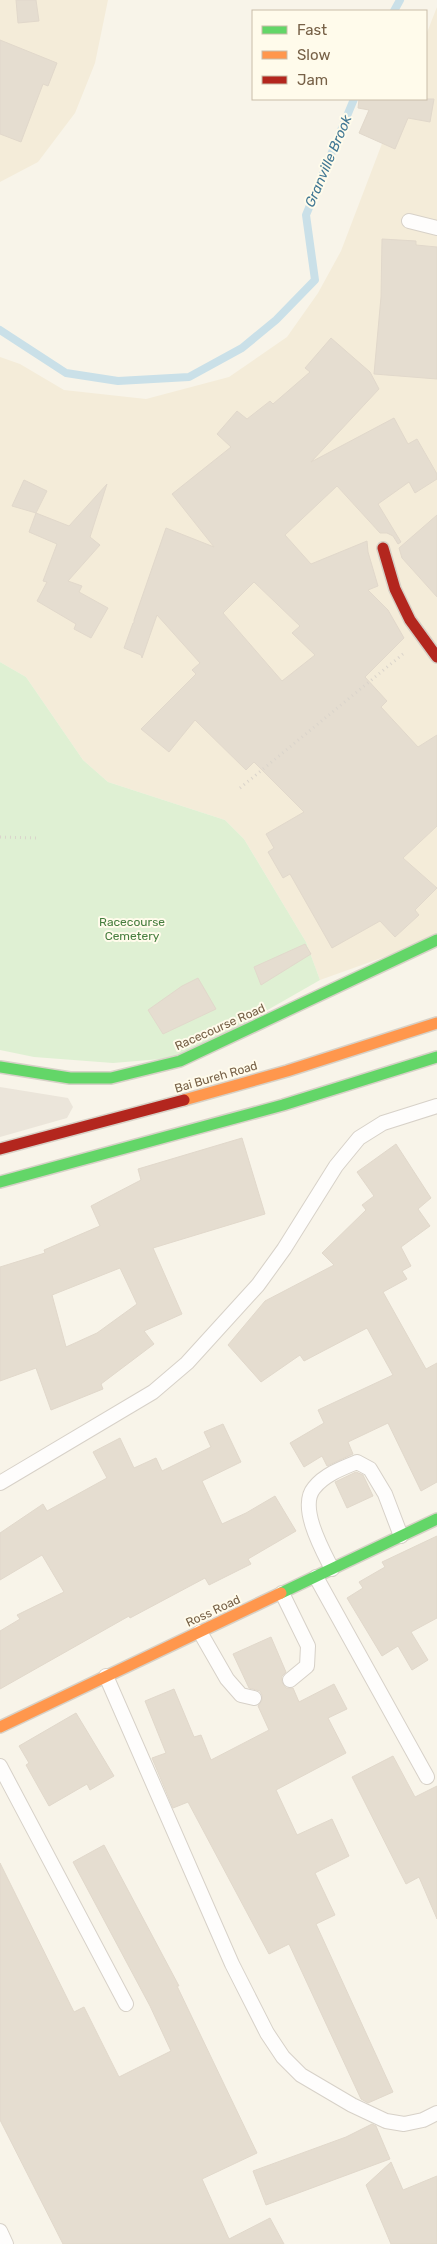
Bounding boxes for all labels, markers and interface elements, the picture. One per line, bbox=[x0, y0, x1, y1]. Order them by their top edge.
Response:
legend bbox=[252, 10, 427, 100]
text: Fast bbox=[297, 21, 327, 39]
text: Slow bbox=[297, 46, 330, 64]
text: Jam bbox=[297, 71, 328, 89]
water label: Granville Brook bbox=[301, 112, 356, 210]
park label: Racecourse Cemetery bbox=[99, 915, 165, 943]
street label: Racecourse Road bbox=[173, 1001, 267, 1053]
street label: Bai Bureh Road bbox=[173, 1058, 259, 1096]
street label: Ross Road bbox=[184, 1592, 242, 1630]

